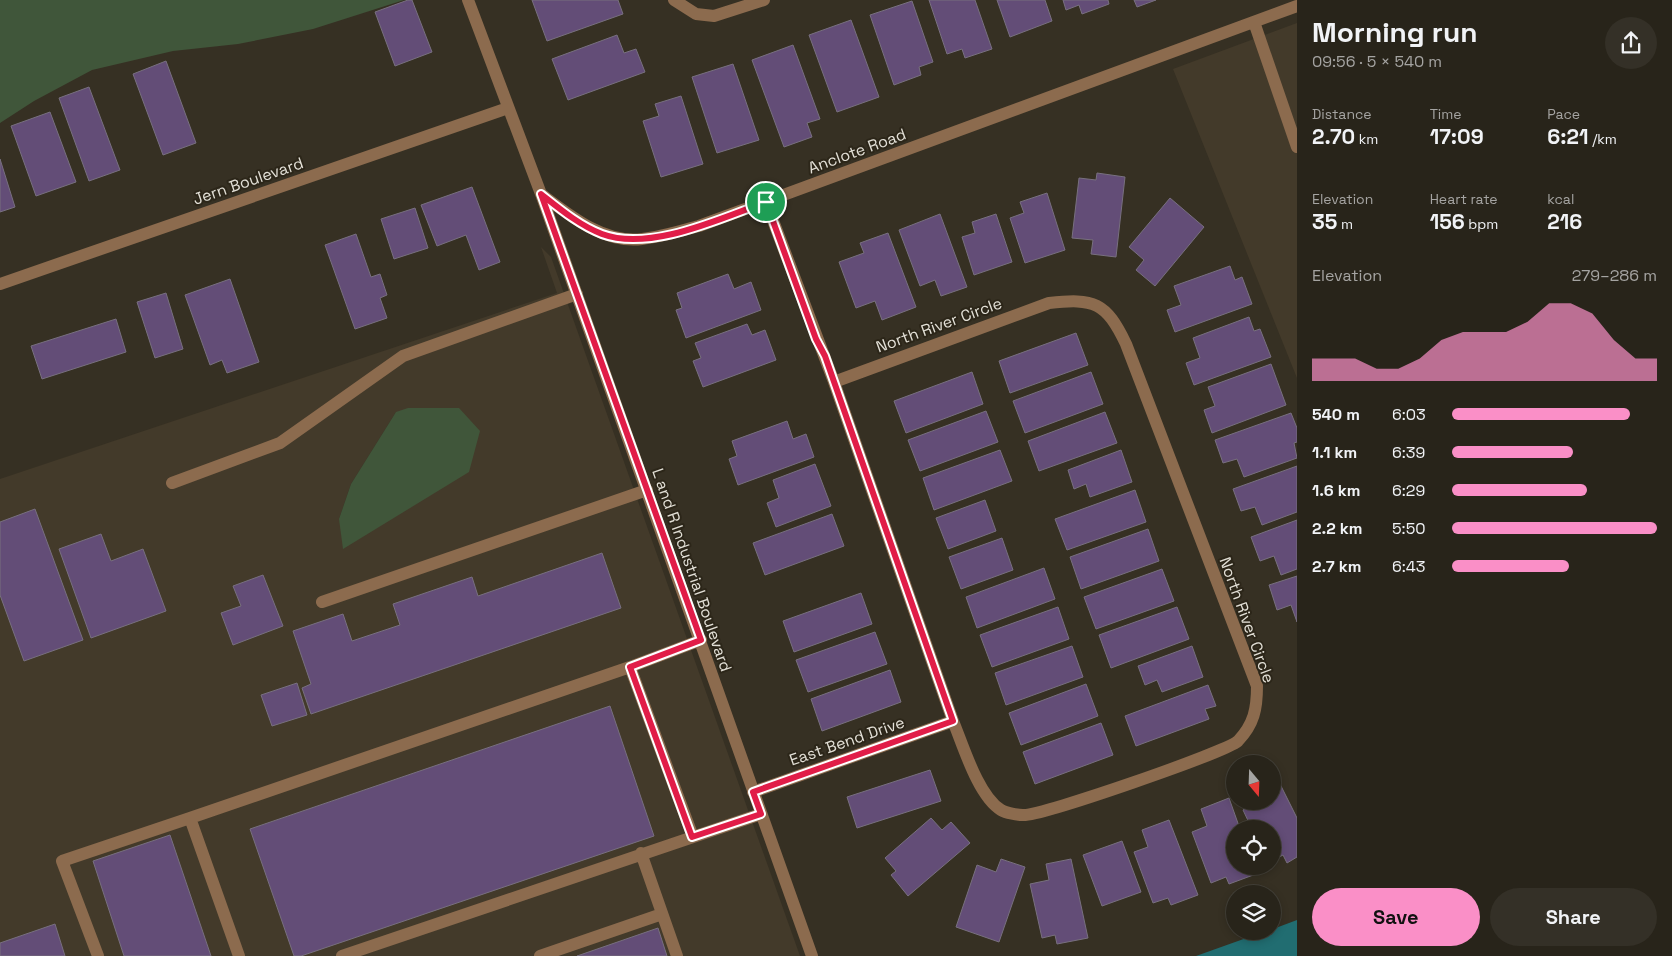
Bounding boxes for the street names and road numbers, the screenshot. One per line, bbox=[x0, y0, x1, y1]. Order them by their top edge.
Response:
street label: Anclote Road bbox=[805, 124, 909, 178]
street label: Jern Boulevard bbox=[190, 152, 306, 210]
street label: North River Circle bbox=[873, 292, 1005, 358]
street label: L and R Industrial Boulevard bbox=[647, 466, 737, 674]
street label: North River Circle bbox=[1214, 554, 1280, 686]
street label: East Bend Drive bbox=[787, 711, 907, 771]

